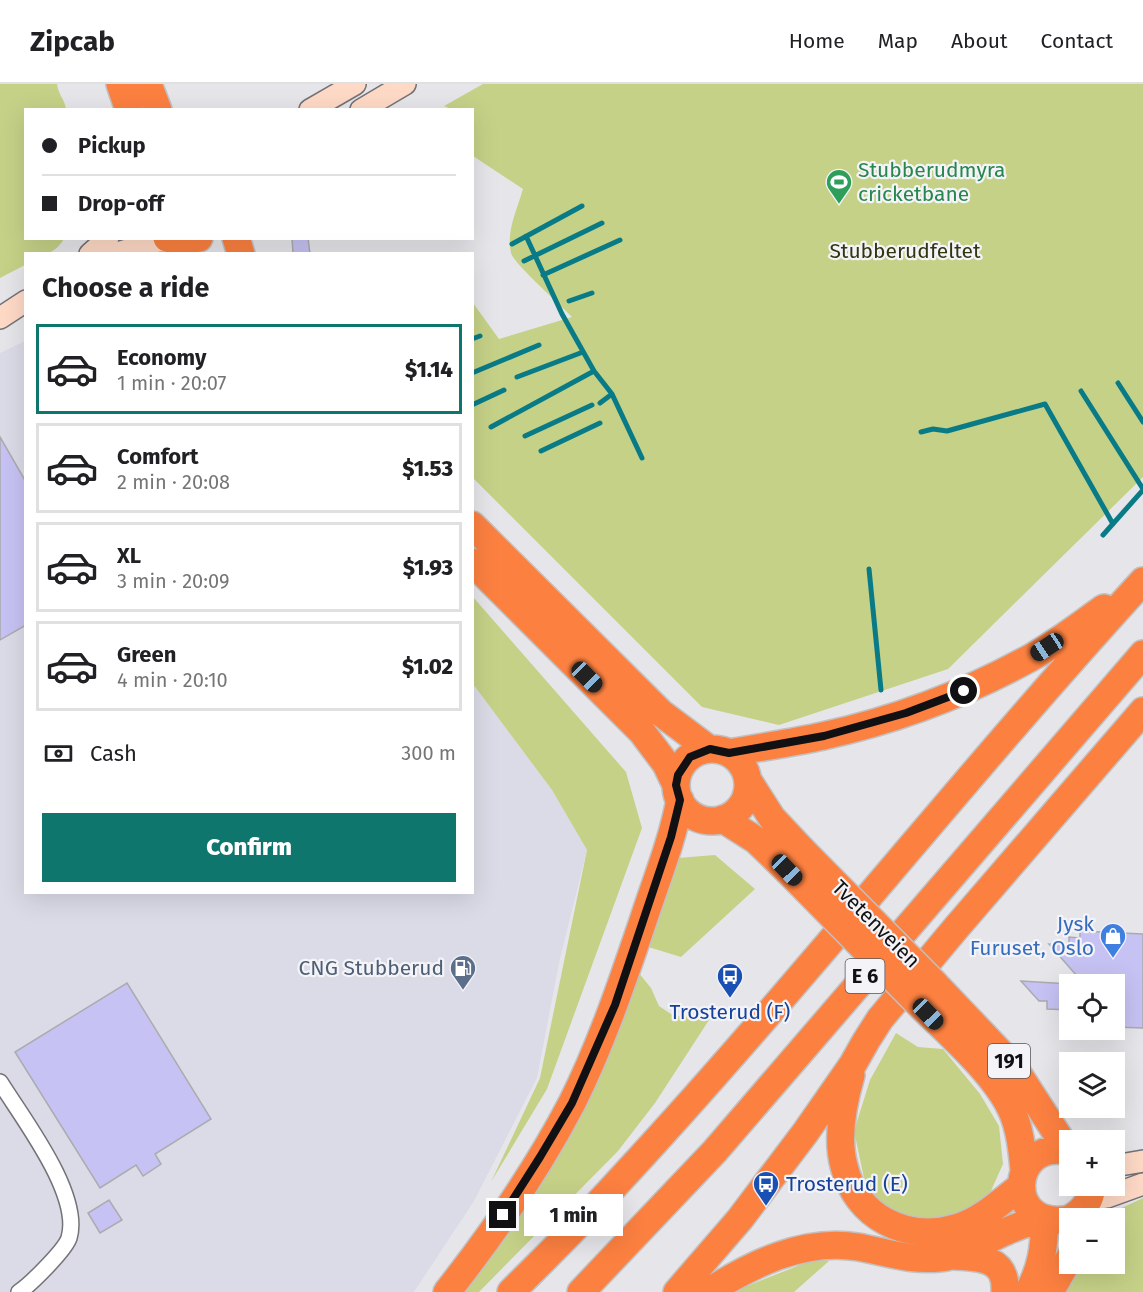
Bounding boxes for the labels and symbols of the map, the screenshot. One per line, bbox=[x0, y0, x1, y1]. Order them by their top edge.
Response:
place label: Stubberudmyra cricketbane bbox=[858, 157, 1006, 207]
sports icon: Stubberudmyra cricketbane bbox=[824, 167, 854, 205]
park label: Stubberudfeltet bbox=[829, 238, 981, 264]
car bbox=[1027, 630, 1067, 664]
car bbox=[568, 658, 606, 696]
route start bbox=[950, 677, 977, 704]
car bbox=[768, 851, 806, 889]
street label: Tvetenveien bbox=[827, 875, 925, 973]
place label: Jysk Furuset, Oslo bbox=[970, 911, 1094, 961]
shop icon: Jysk Furuset, Oslo bbox=[1098, 921, 1128, 959]
fuel station icon: CNG Stubberud bbox=[448, 953, 478, 991]
place label: CNG Stubberud bbox=[299, 955, 444, 981]
road number: E 6 bbox=[846, 959, 884, 993]
bus stop icon: Trosterud (F) bbox=[715, 961, 745, 999]
car bbox=[909, 995, 947, 1033]
place label: Trosterud (F) bbox=[670, 999, 790, 1025]
road number: 191 bbox=[988, 1044, 1030, 1078]
bus stop icon: Trosterud (E) bbox=[751, 1169, 781, 1207]
place label: Trosterud (E) bbox=[786, 1171, 908, 1197]
callout: 1 min bbox=[524, 1194, 623, 1236]
route end bbox=[489, 1201, 516, 1228]

